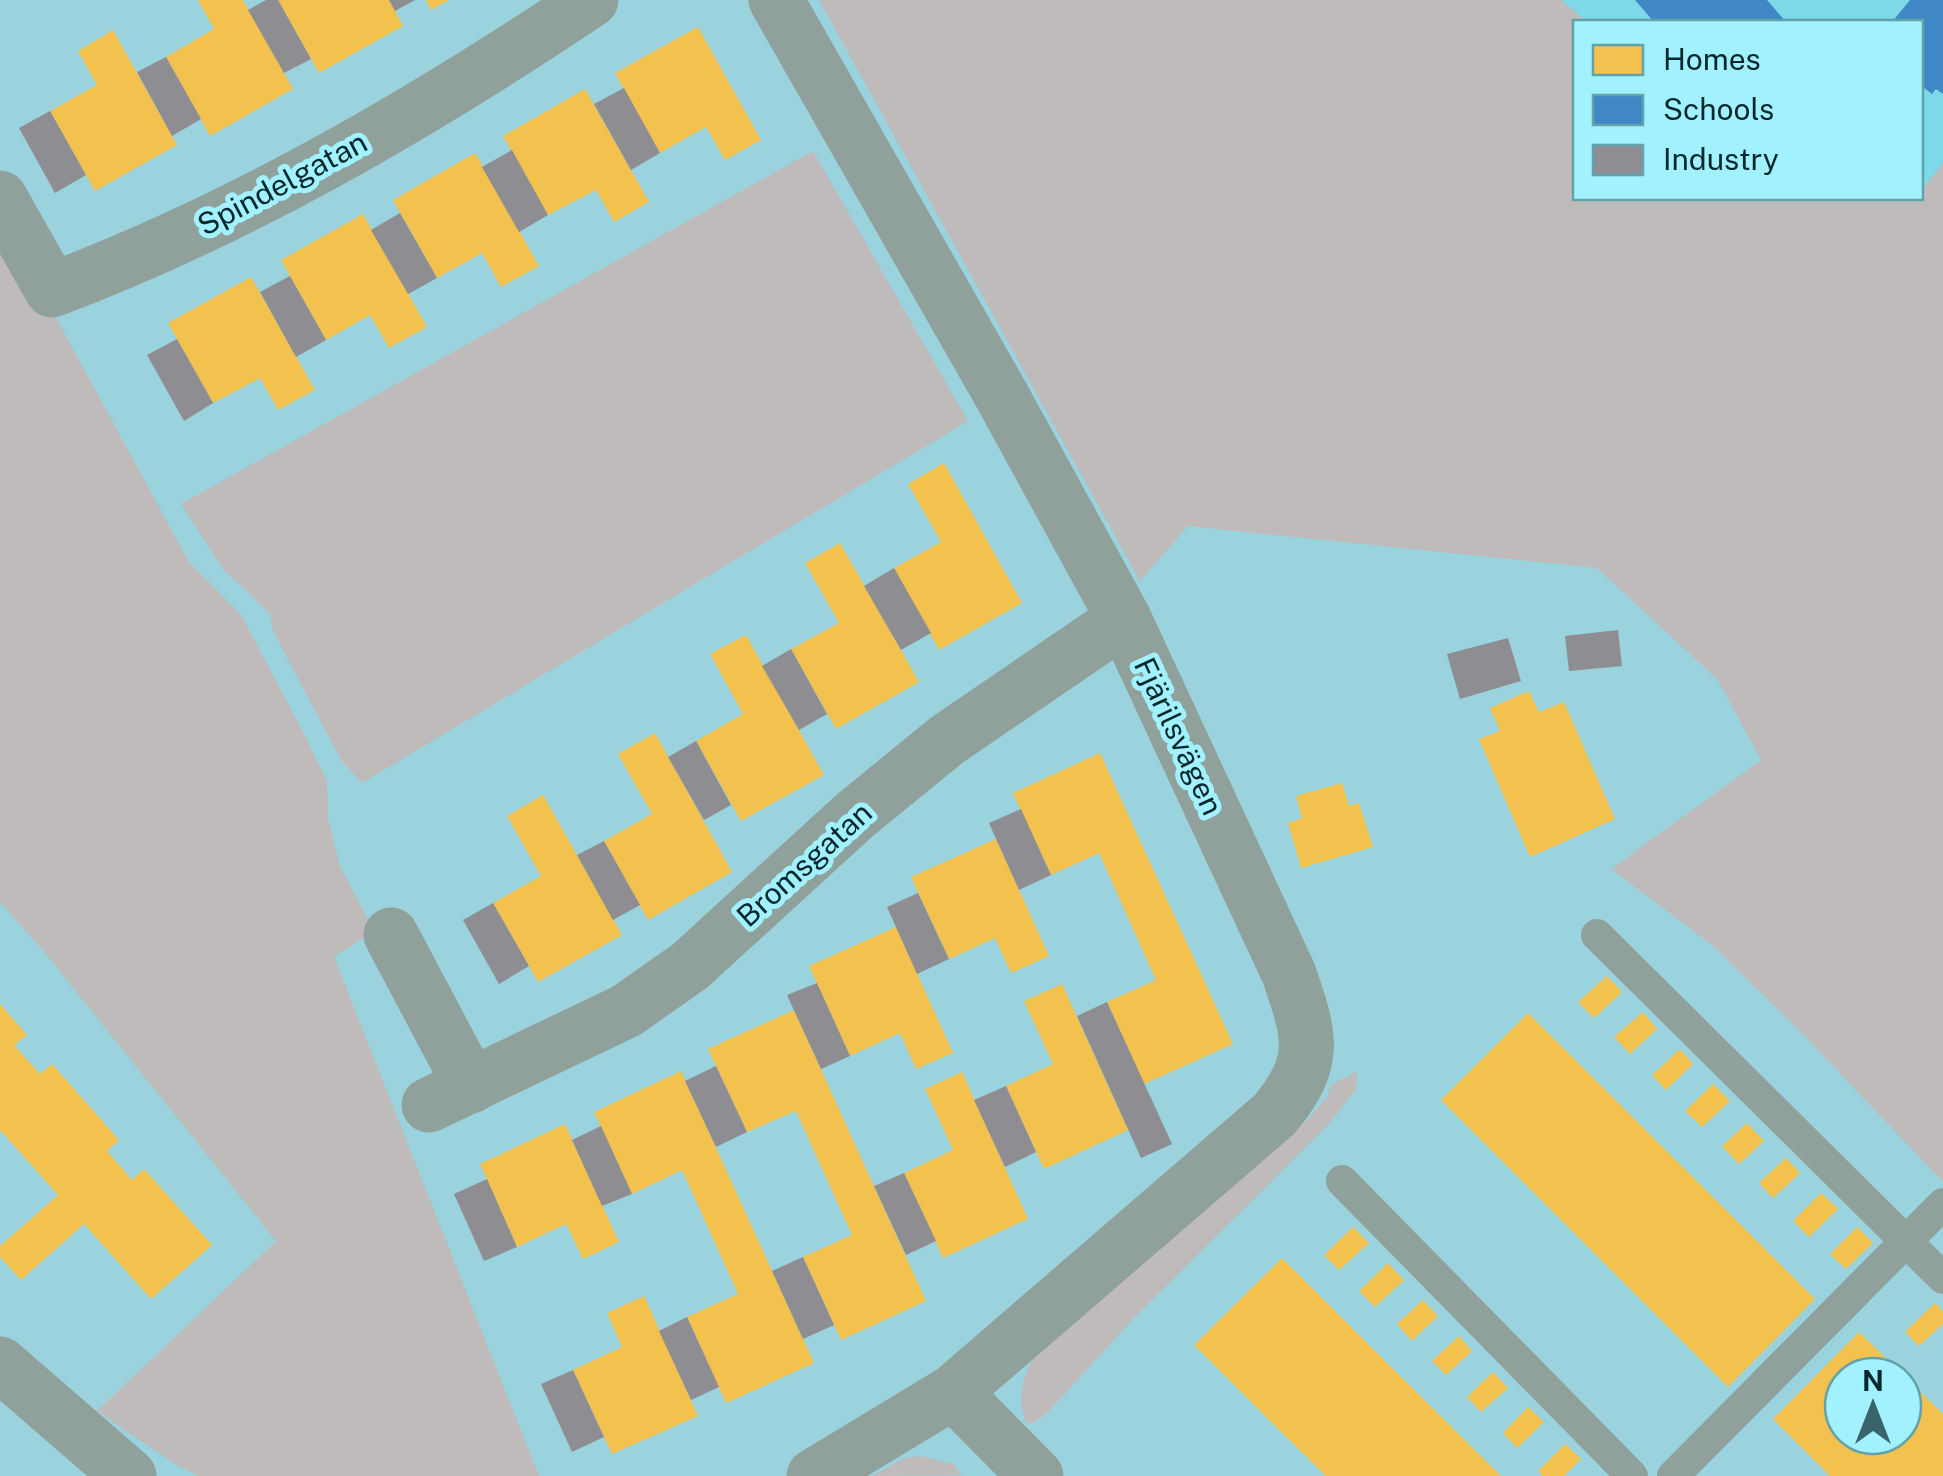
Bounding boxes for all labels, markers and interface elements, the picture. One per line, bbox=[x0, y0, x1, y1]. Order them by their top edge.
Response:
legend bbox=[1573, 20, 1923, 200]
text: Homes bbox=[1663, 41, 1761, 77]
text: Schools bbox=[1663, 91, 1774, 127]
street label: Spindelgatan bbox=[191, 123, 373, 243]
text: Industry bbox=[1663, 141, 1779, 177]
street label: Fjärilsvägen bbox=[1127, 652, 1231, 820]
street label: Bromsgatan bbox=[729, 794, 879, 934]
north arrow bbox=[1823, 1356, 1923, 1456]
text: N bbox=[1862, 1364, 1884, 1397]

